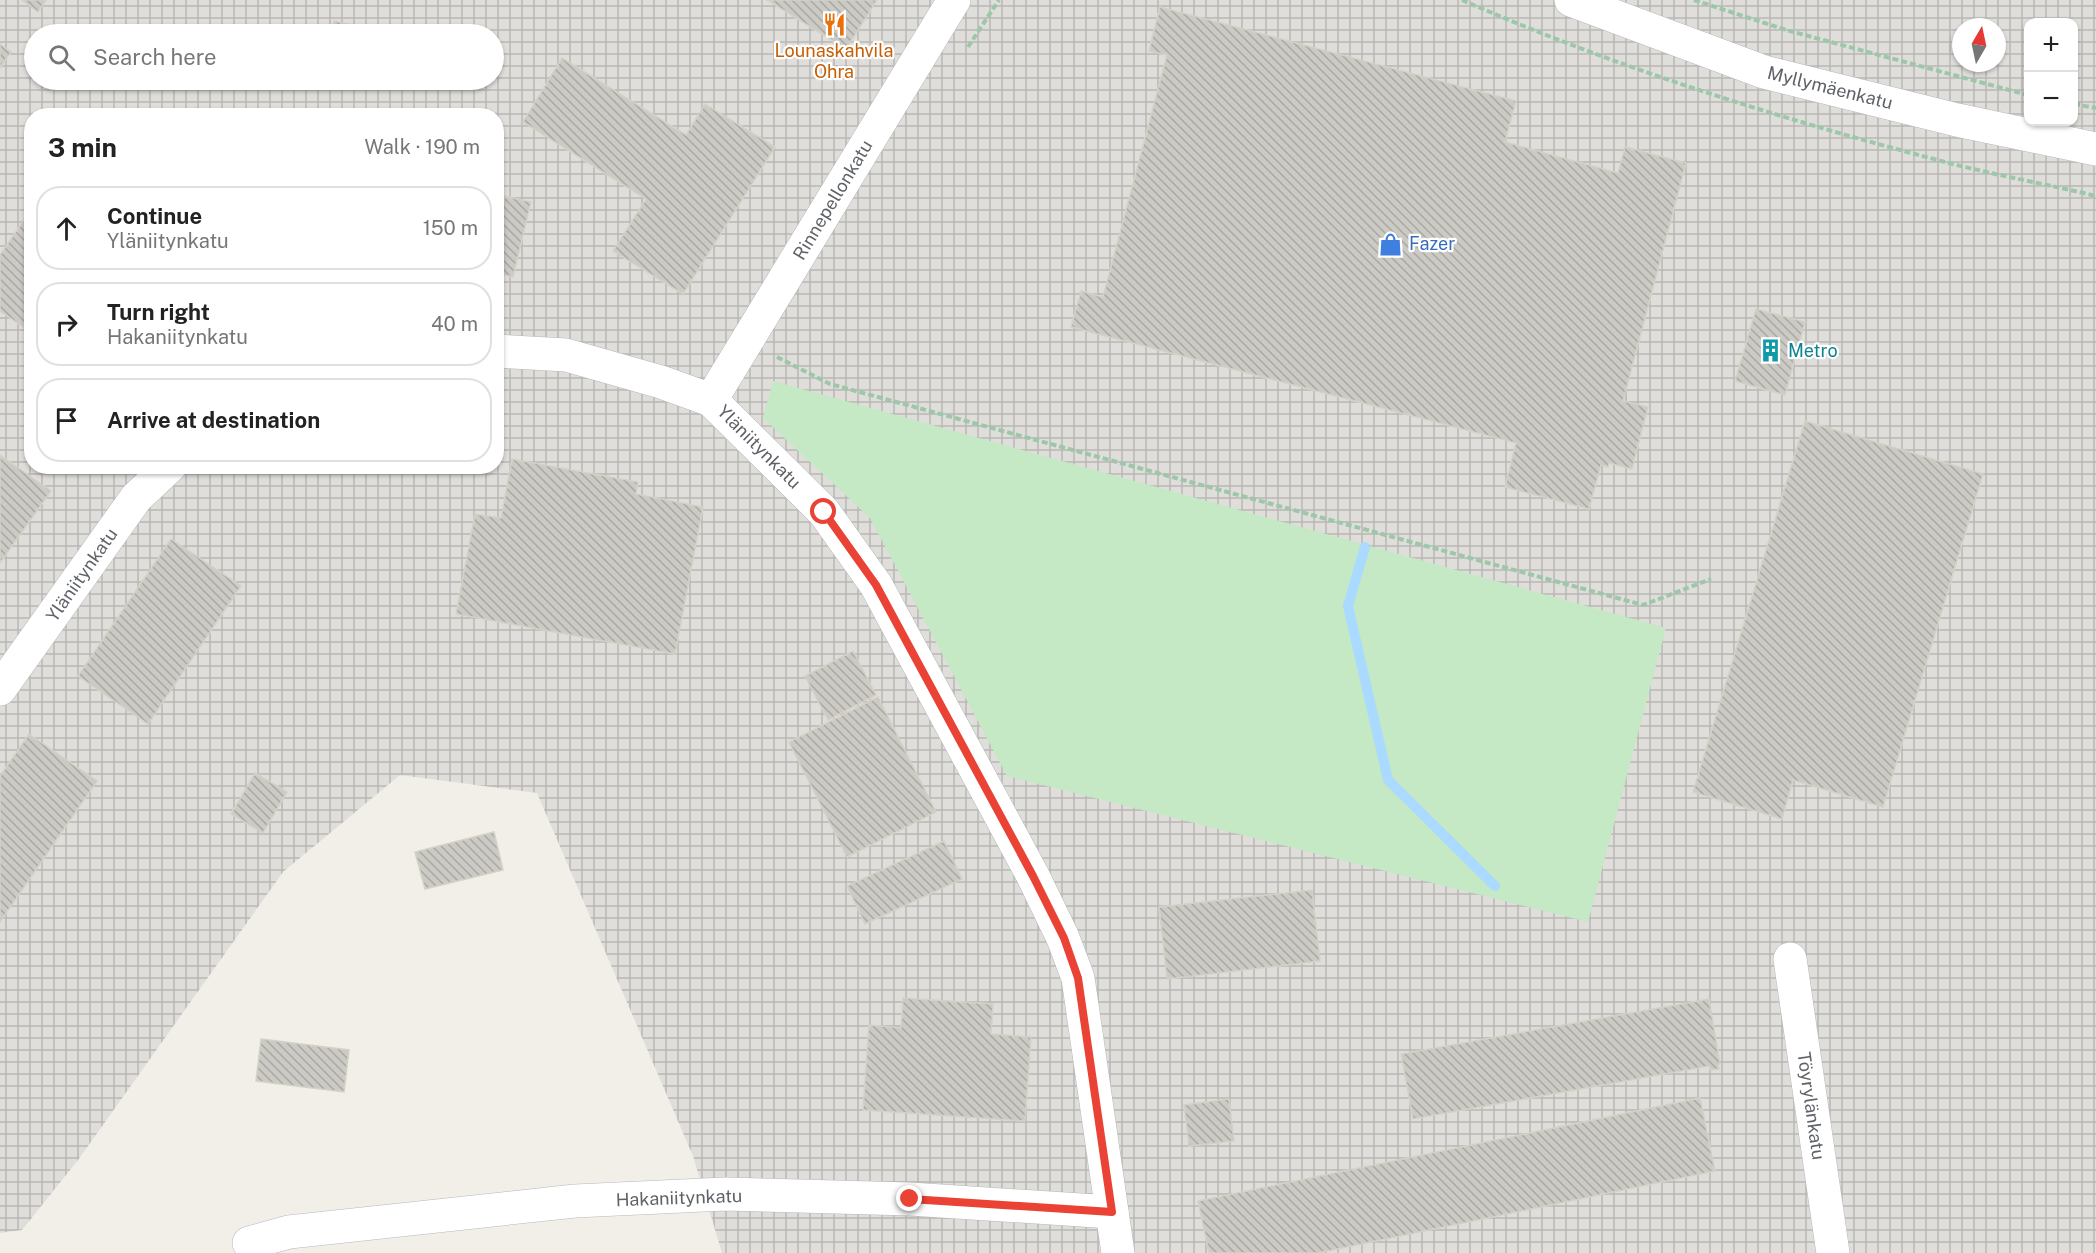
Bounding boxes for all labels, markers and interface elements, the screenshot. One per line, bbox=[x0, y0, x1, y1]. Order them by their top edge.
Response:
restaurant icon: Lounaskahvila Ohra bbox=[821, 12, 847, 38]
north arrow bbox=[1952, 18, 2006, 72]
map controls bbox=[2024, 18, 2078, 126]
button: + bbox=[2024, 18, 2078, 72]
search box bbox=[24, 24, 504, 90]
place label: Lounaskahvila Ohra bbox=[775, 40, 893, 82]
icon: search bbox=[45, 41, 78, 74]
text: Search here bbox=[93, 44, 217, 70]
street label: Myllymäenkatu bbox=[1765, 62, 1895, 113]
button: − bbox=[2024, 72, 2078, 126]
text: 3 min bbox=[48, 132, 117, 163]
text: Walk · 190 m bbox=[364, 135, 480, 159]
street label: Rinnepellonkatu bbox=[789, 136, 877, 263]
text: Continue bbox=[107, 203, 202, 229]
icon: ahead bbox=[50, 212, 83, 245]
text: 150 m bbox=[423, 216, 478, 240]
text: Yläniitynkatu bbox=[107, 229, 229, 253]
shop icon: Fazer bbox=[1378, 231, 1404, 257]
place label: Fazer bbox=[1409, 233, 1455, 254]
text: Turn right bbox=[107, 299, 210, 325]
icon: right bbox=[50, 308, 83, 341]
text: 40 m bbox=[431, 312, 478, 336]
text: Hakaniitynkatu bbox=[107, 325, 248, 349]
building icon: Metro bbox=[1757, 338, 1783, 364]
place label: Metro bbox=[1788, 340, 1838, 361]
street label: Yläniitynkatu bbox=[713, 401, 805, 493]
icon: arrive bbox=[50, 404, 83, 437]
text: Arrive at destination bbox=[107, 407, 320, 433]
route start bbox=[810, 498, 836, 524]
street label: Yläniitynkatu bbox=[42, 524, 122, 626]
street label: Töyrylänkatu bbox=[1794, 1051, 1829, 1161]
street label: Hakaniitynkatu bbox=[615, 1185, 743, 1210]
route end bbox=[896, 1185, 922, 1211]

